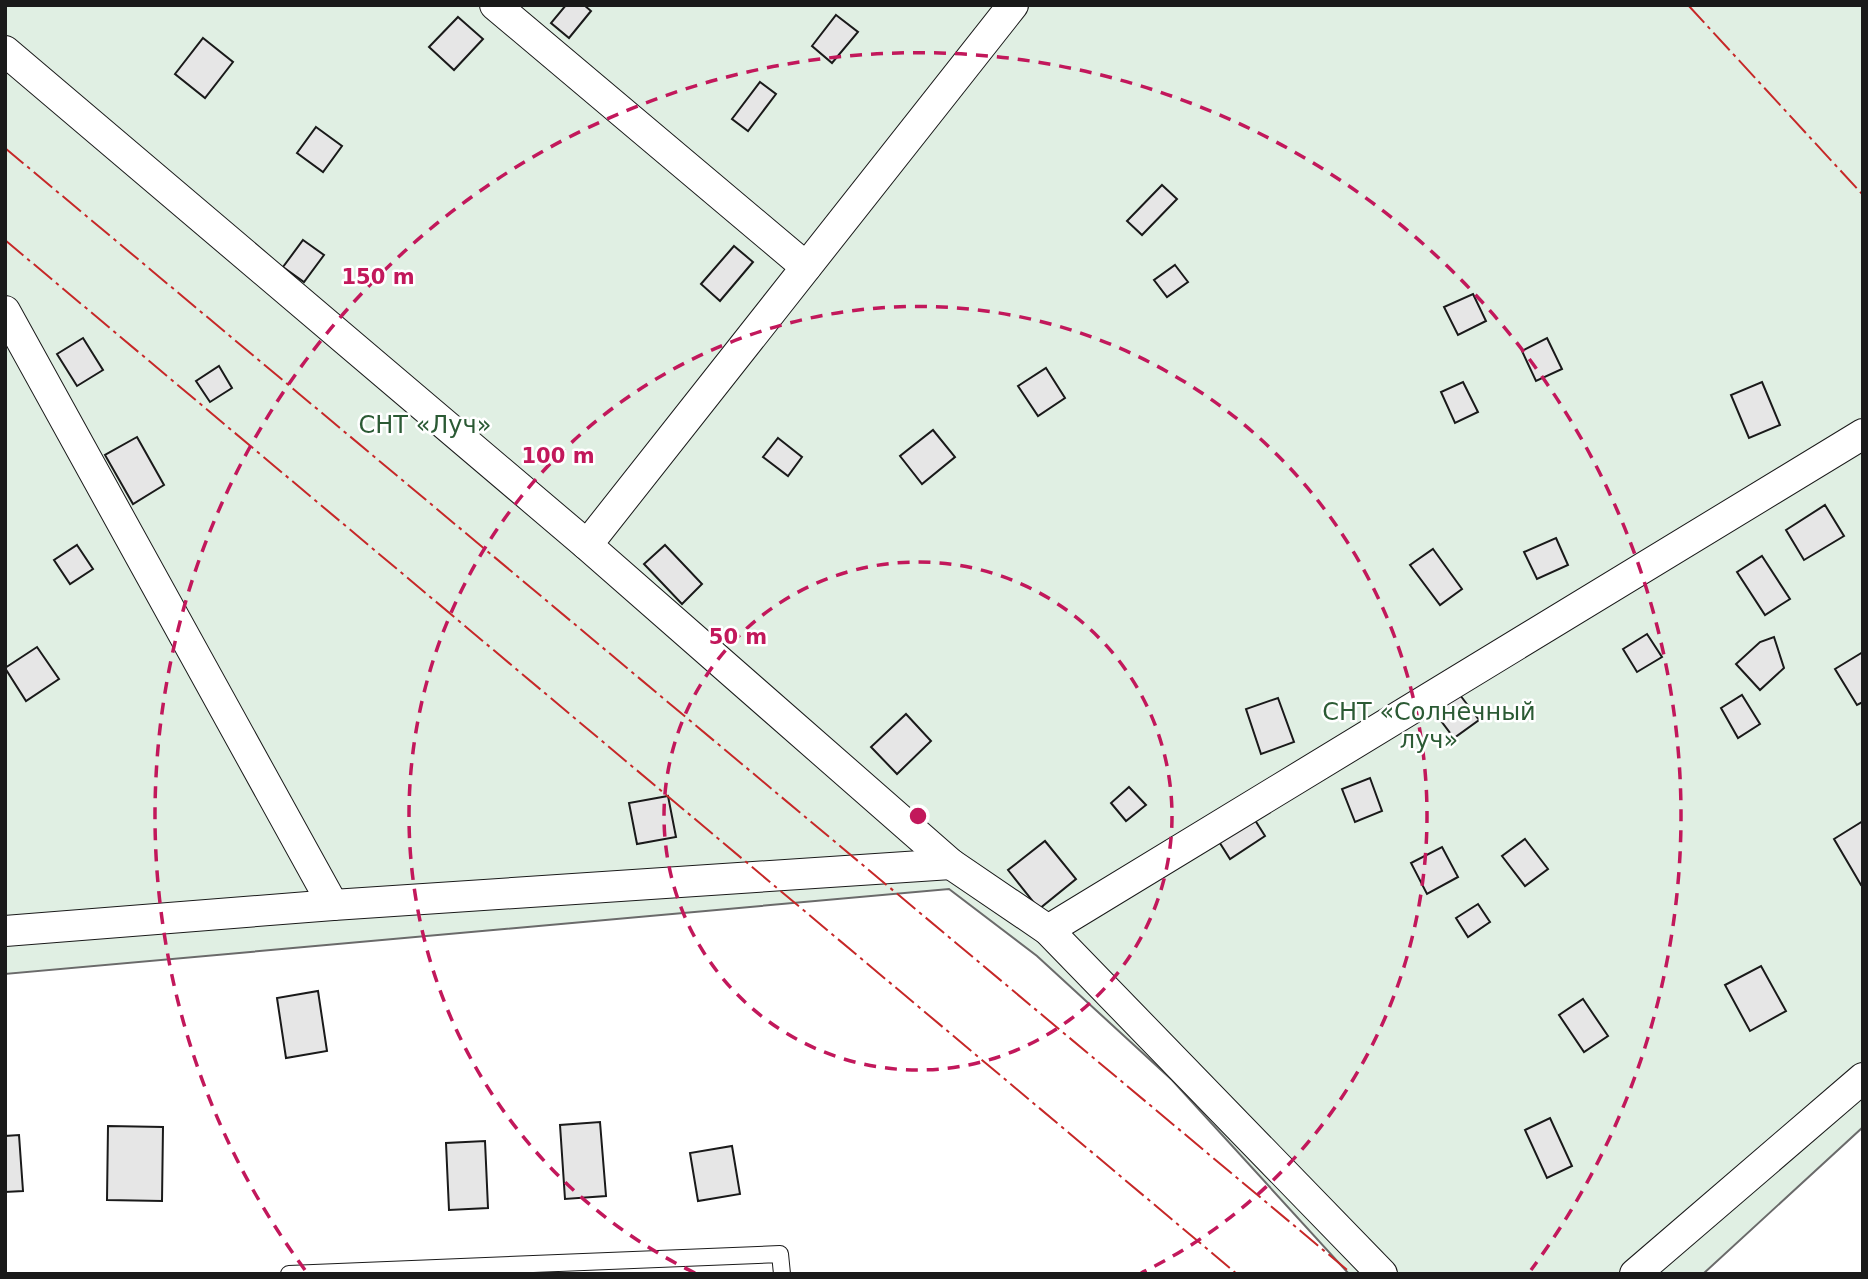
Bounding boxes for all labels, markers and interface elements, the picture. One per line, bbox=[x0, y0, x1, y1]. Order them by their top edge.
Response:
text: 150 m bbox=[341, 265, 415, 289]
park label: СНТ «Луч» bbox=[359, 411, 491, 439]
text: 100 m bbox=[521, 444, 595, 468]
text: 50 m bbox=[709, 625, 767, 649]
park label: СНТ «Солнечный луч» bbox=[1322, 698, 1536, 754]
centre of rings bbox=[906, 804, 930, 828]

